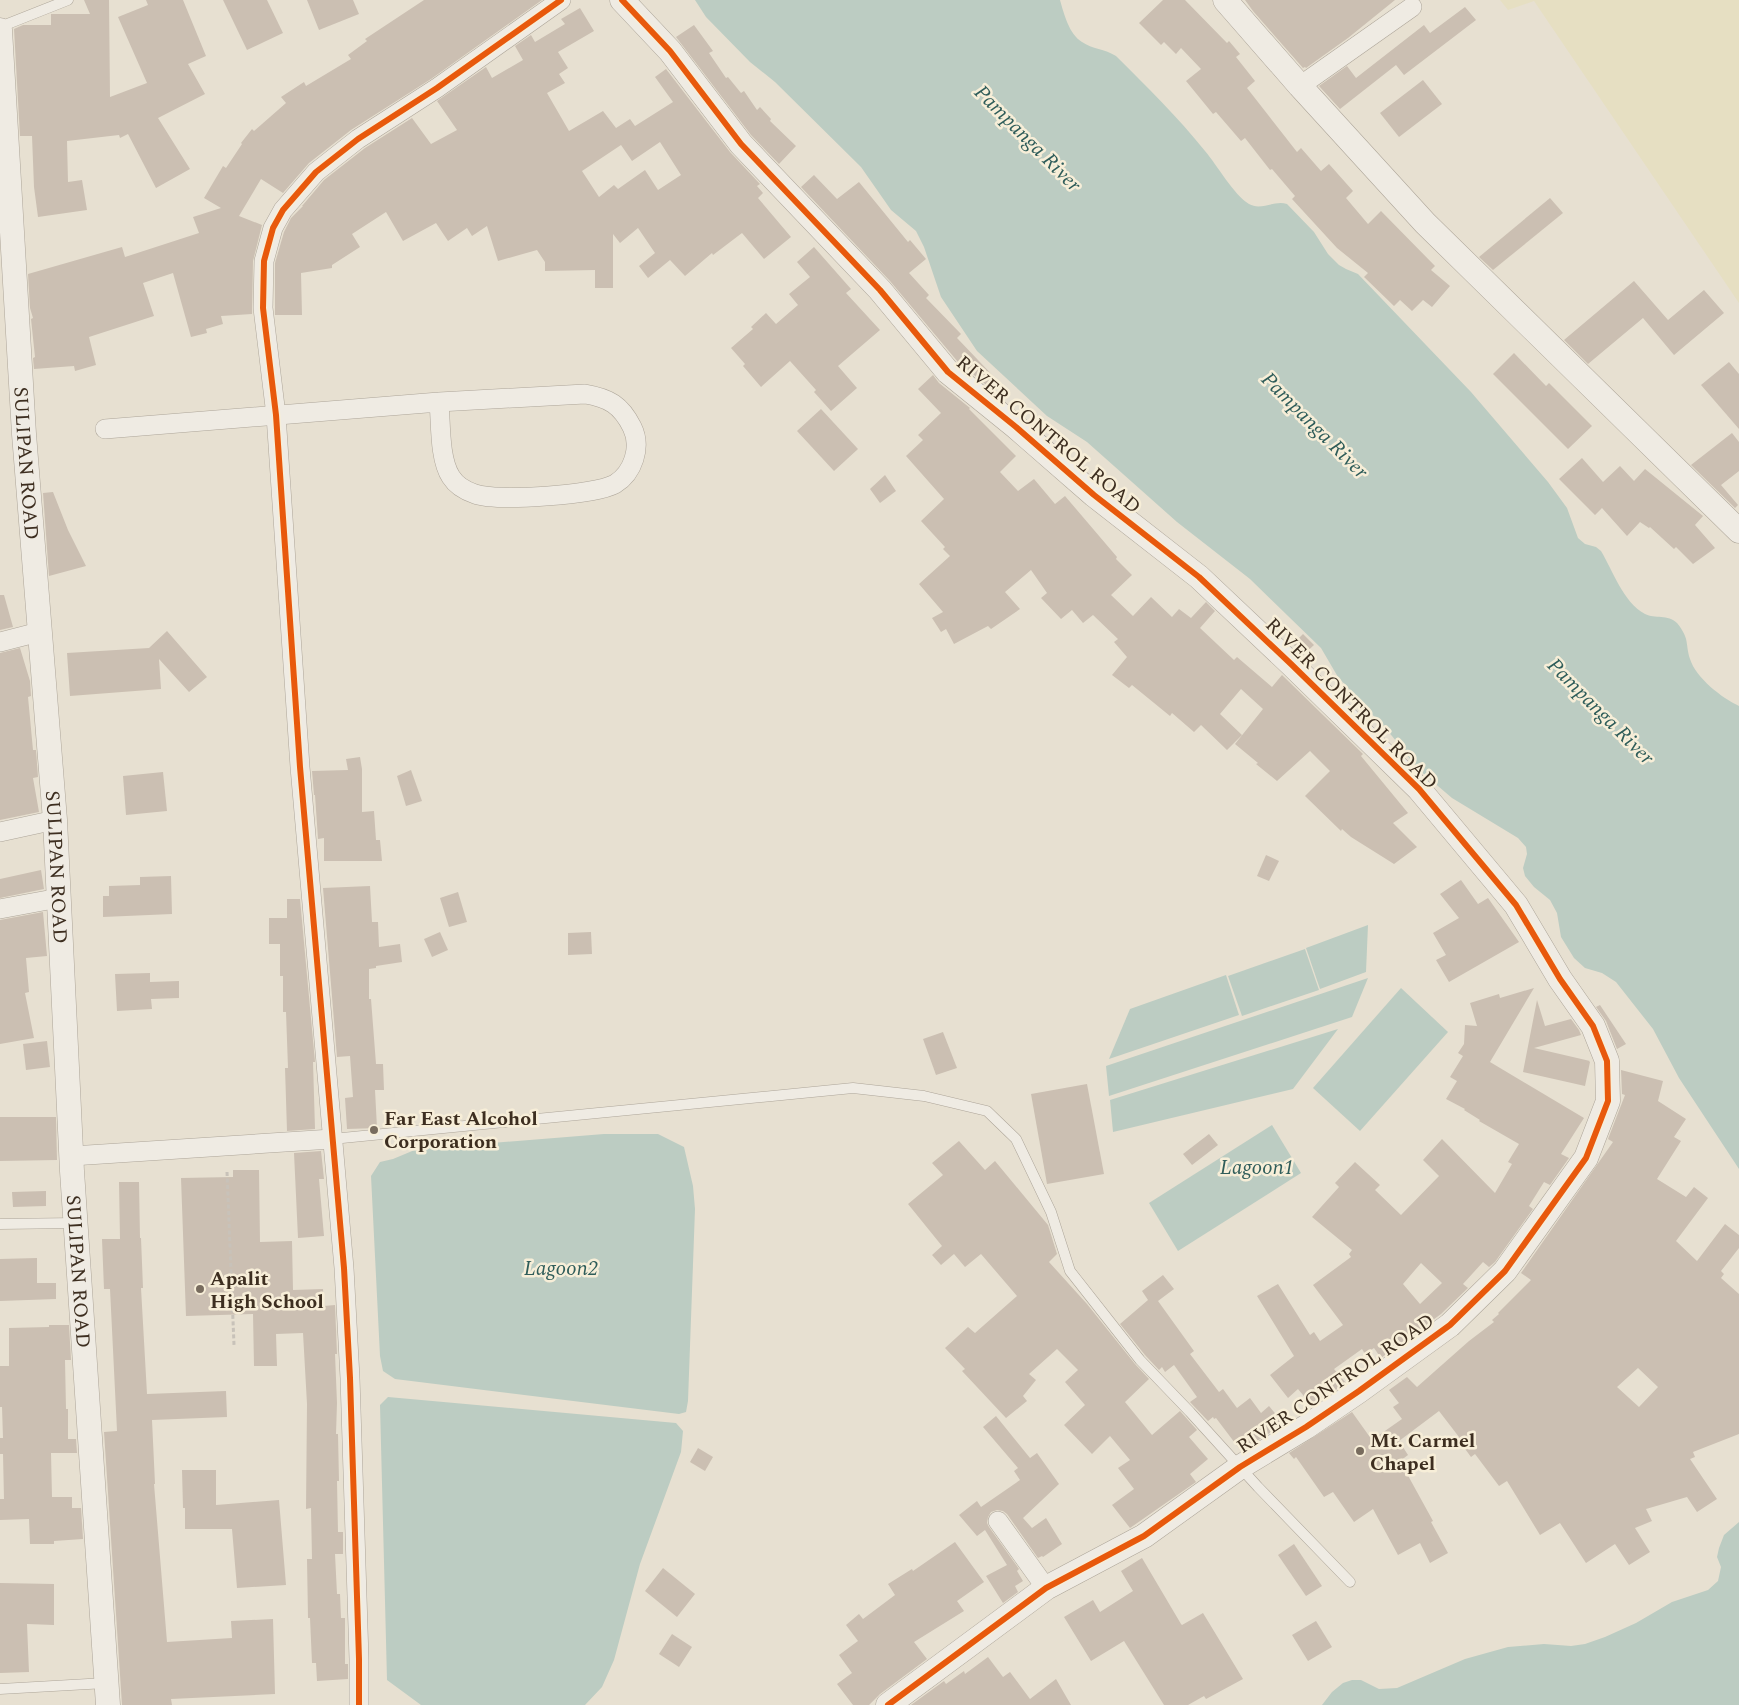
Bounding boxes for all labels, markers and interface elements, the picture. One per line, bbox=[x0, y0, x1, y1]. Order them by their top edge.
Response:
water label: Pampanga River bbox=[966, 78, 1089, 200]
street label: RIVER CONTROL ROAD bbox=[949, 348, 1147, 521]
water label: Pampanga River bbox=[1253, 365, 1376, 487]
street label: SULIPAN ROAD bbox=[5, 386, 46, 541]
street label: RIVER CONTROL ROAD bbox=[1258, 611, 1444, 797]
water label: Pampanga River bbox=[1539, 651, 1662, 773]
street label: SULIPAN ROAD bbox=[37, 789, 75, 944]
place label: Far East Alcohol Corporation bbox=[384, 1104, 538, 1157]
marker: Far East Alcohol Corporation bbox=[368, 1124, 380, 1136]
water label: Lagoon1 bbox=[1220, 1152, 1294, 1184]
street label: SULIPAN ROAD bbox=[58, 1194, 98, 1349]
water label: Lagoon2 bbox=[524, 1253, 598, 1285]
place label: Apalit High School bbox=[210, 1264, 324, 1317]
marker: Apalit High School bbox=[194, 1283, 206, 1295]
street label: RIVER CONTROL ROAD bbox=[1230, 1306, 1441, 1462]
place label: Mt. Carmel Chapel bbox=[1370, 1426, 1475, 1479]
marker: Mt. Carmel Chapel bbox=[1354, 1445, 1366, 1457]

